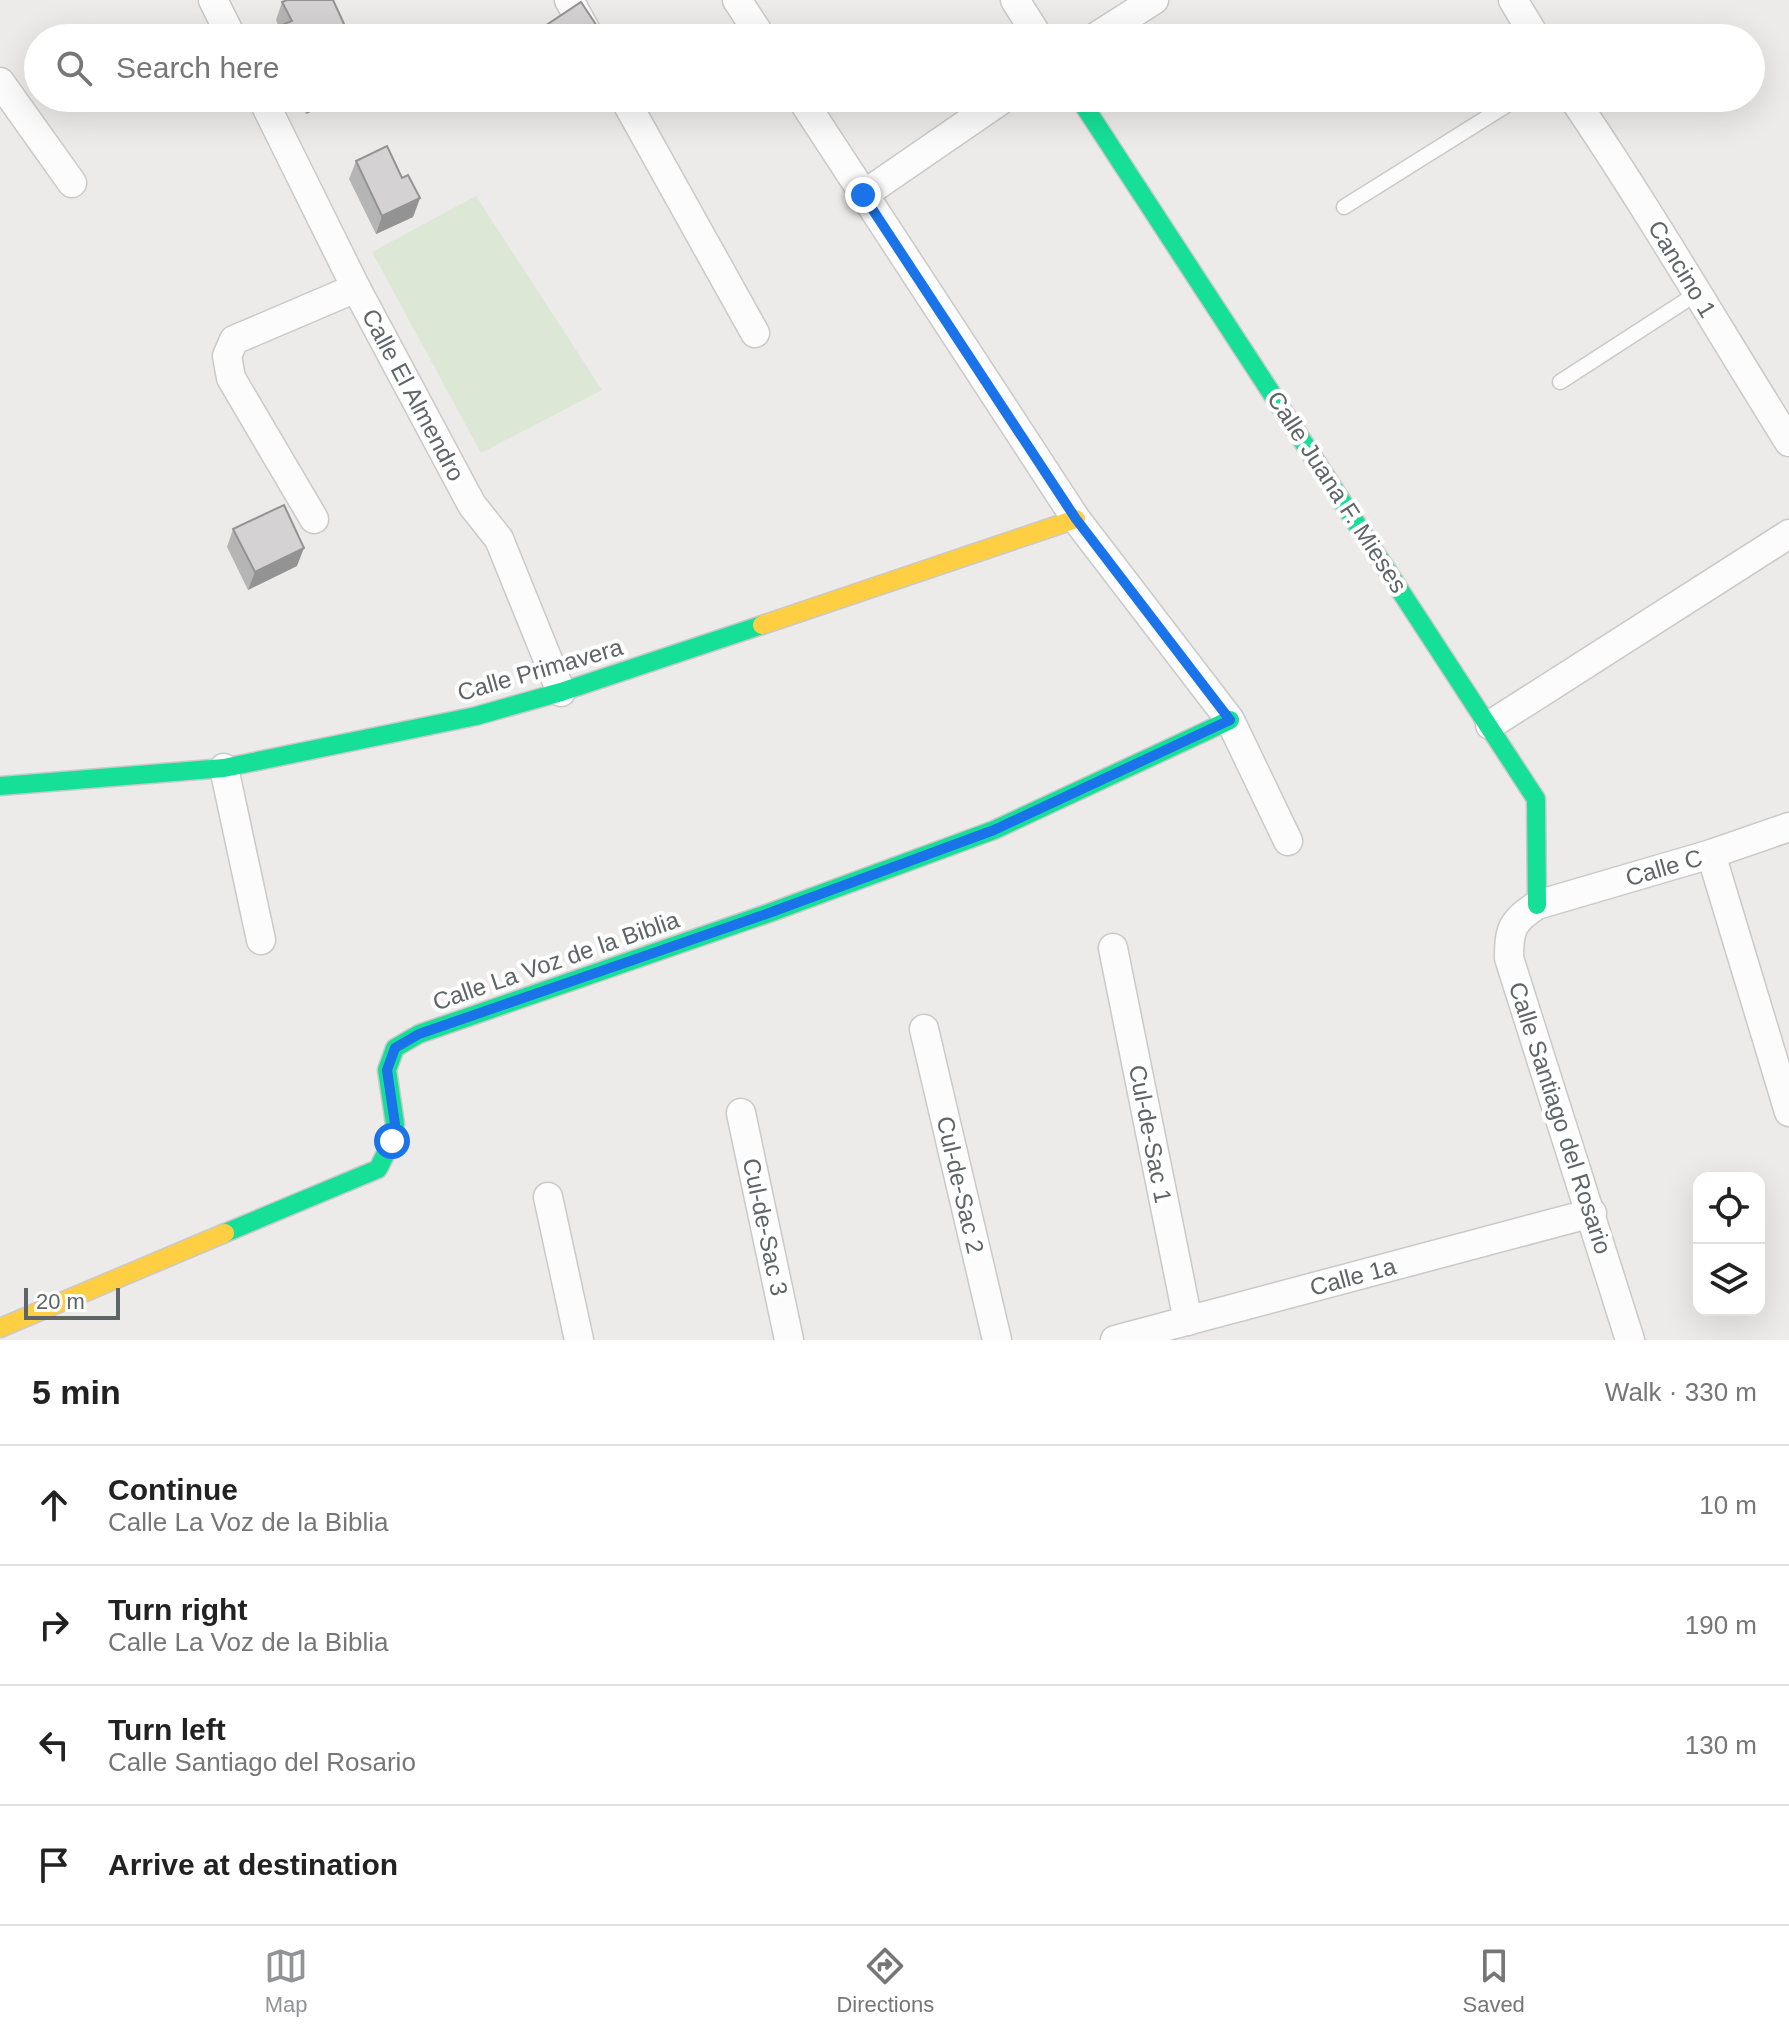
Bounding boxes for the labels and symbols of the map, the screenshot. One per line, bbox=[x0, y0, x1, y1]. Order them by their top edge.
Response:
route end bbox=[845, 177, 881, 213]
street label: Cancino 1 bbox=[1643, 215, 1722, 322]
street label: Calle El Almendro bbox=[357, 304, 470, 485]
street label: Calle Juana F. Mieses bbox=[1262, 386, 1413, 598]
street label: Calle Primavera bbox=[454, 633, 626, 706]
street label: Calle C bbox=[1622, 844, 1705, 891]
street label: Calle La Voz de la Biblia bbox=[429, 905, 683, 1015]
street label: Calle Santiago del Rosario bbox=[1504, 979, 1617, 1257]
street label: Cul-de-Sac 1 bbox=[1124, 1063, 1177, 1205]
street label: Cul-de-Sac 2 bbox=[932, 1114, 989, 1256]
route start bbox=[374, 1123, 410, 1159]
street label: Cul-de-Sac 3 bbox=[738, 1156, 793, 1298]
street label: Calle 1a bbox=[1307, 1252, 1400, 1301]
scale bar bbox=[24, 1284, 120, 1320]

